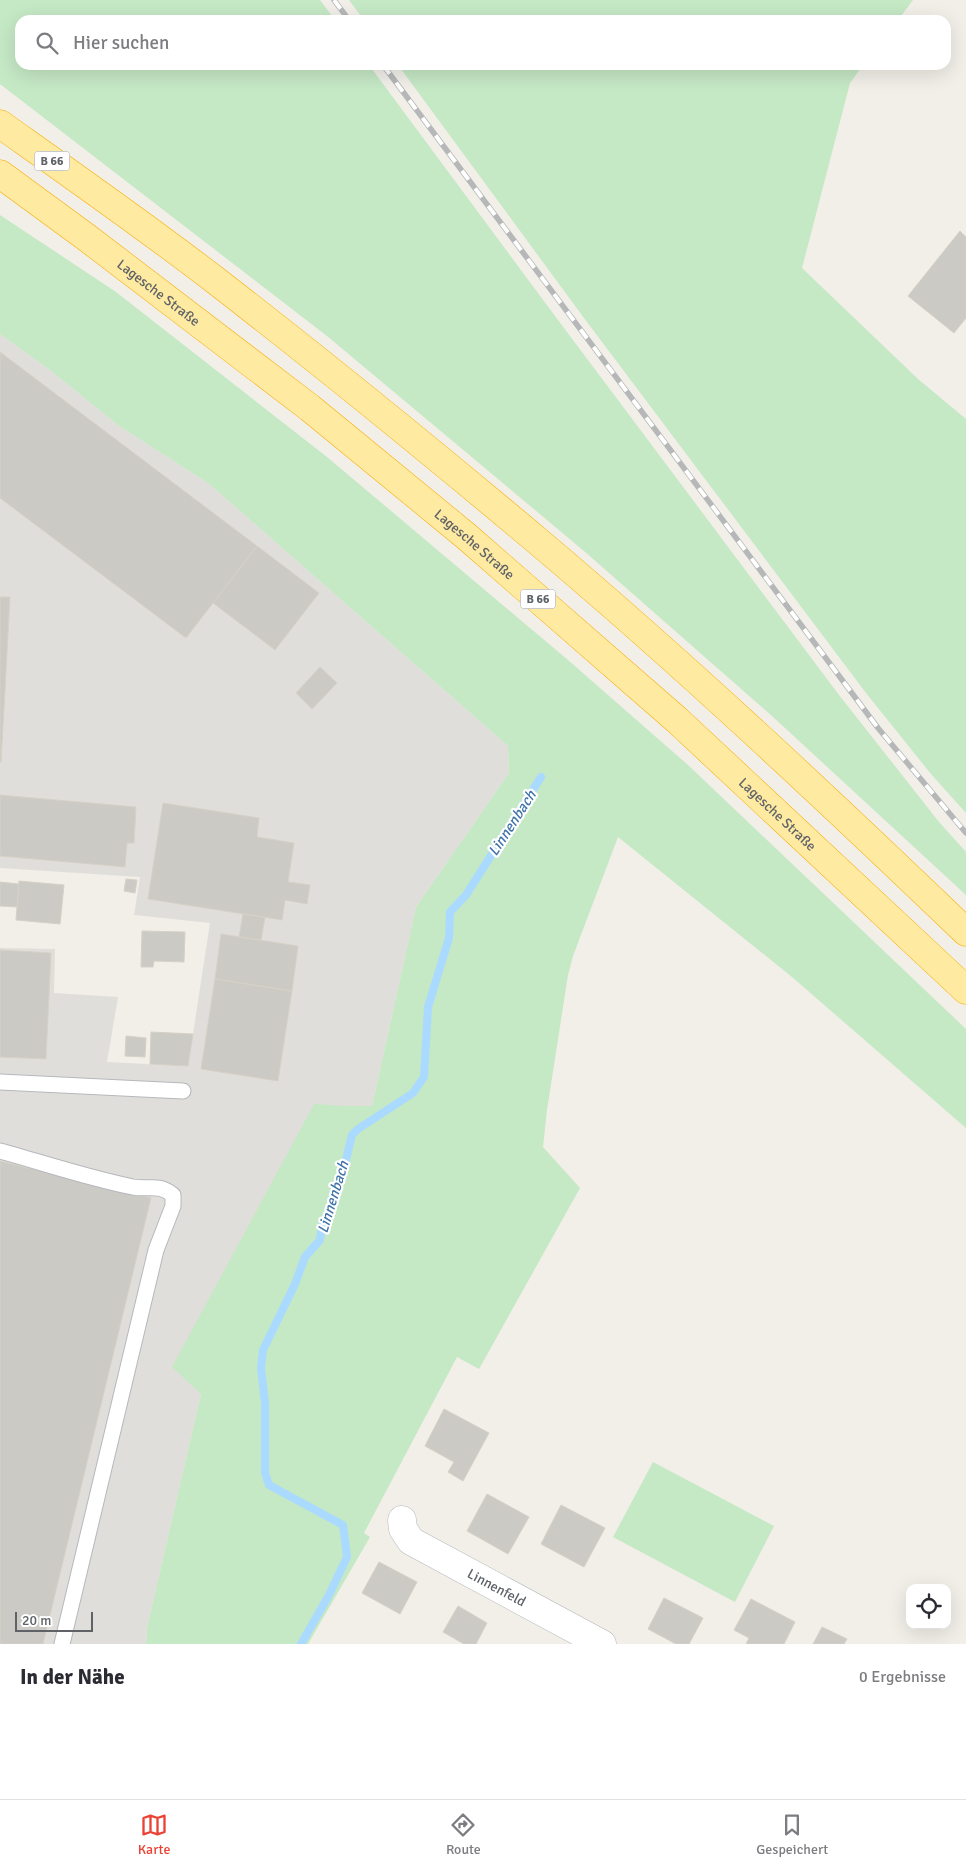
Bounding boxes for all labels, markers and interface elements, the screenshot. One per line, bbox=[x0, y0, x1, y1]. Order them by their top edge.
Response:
search box bbox=[15, 15, 951, 70]
icon: search bbox=[33, 29, 61, 57]
text: Hier suchen bbox=[73, 31, 169, 55]
road number: B 66 bbox=[34, 152, 70, 170]
street label: Lagesche Straße bbox=[114, 256, 203, 330]
street label: Lagesche Straße bbox=[431, 506, 518, 583]
road number: B 66 bbox=[520, 590, 556, 608]
street label: Lagesche Straße bbox=[735, 774, 820, 855]
water label: Linnenbach bbox=[484, 786, 540, 859]
water label: Linnenbach bbox=[314, 1158, 353, 1235]
street label: Linnenfeld bbox=[464, 1565, 529, 1610]
map controls bbox=[906, 1584, 951, 1629]
button: locate bbox=[906, 1584, 951, 1629]
scale bar bbox=[15, 1609, 92, 1632]
text: 20 m bbox=[22, 1612, 51, 1629]
text: In der Nähe bbox=[20, 1664, 125, 1690]
text: 0 Ergebnisse bbox=[859, 1667, 946, 1687]
tab: Karte bbox=[138, 1811, 170, 1858]
tab: Route bbox=[446, 1811, 481, 1858]
tab: Gespeichert bbox=[756, 1811, 828, 1858]

